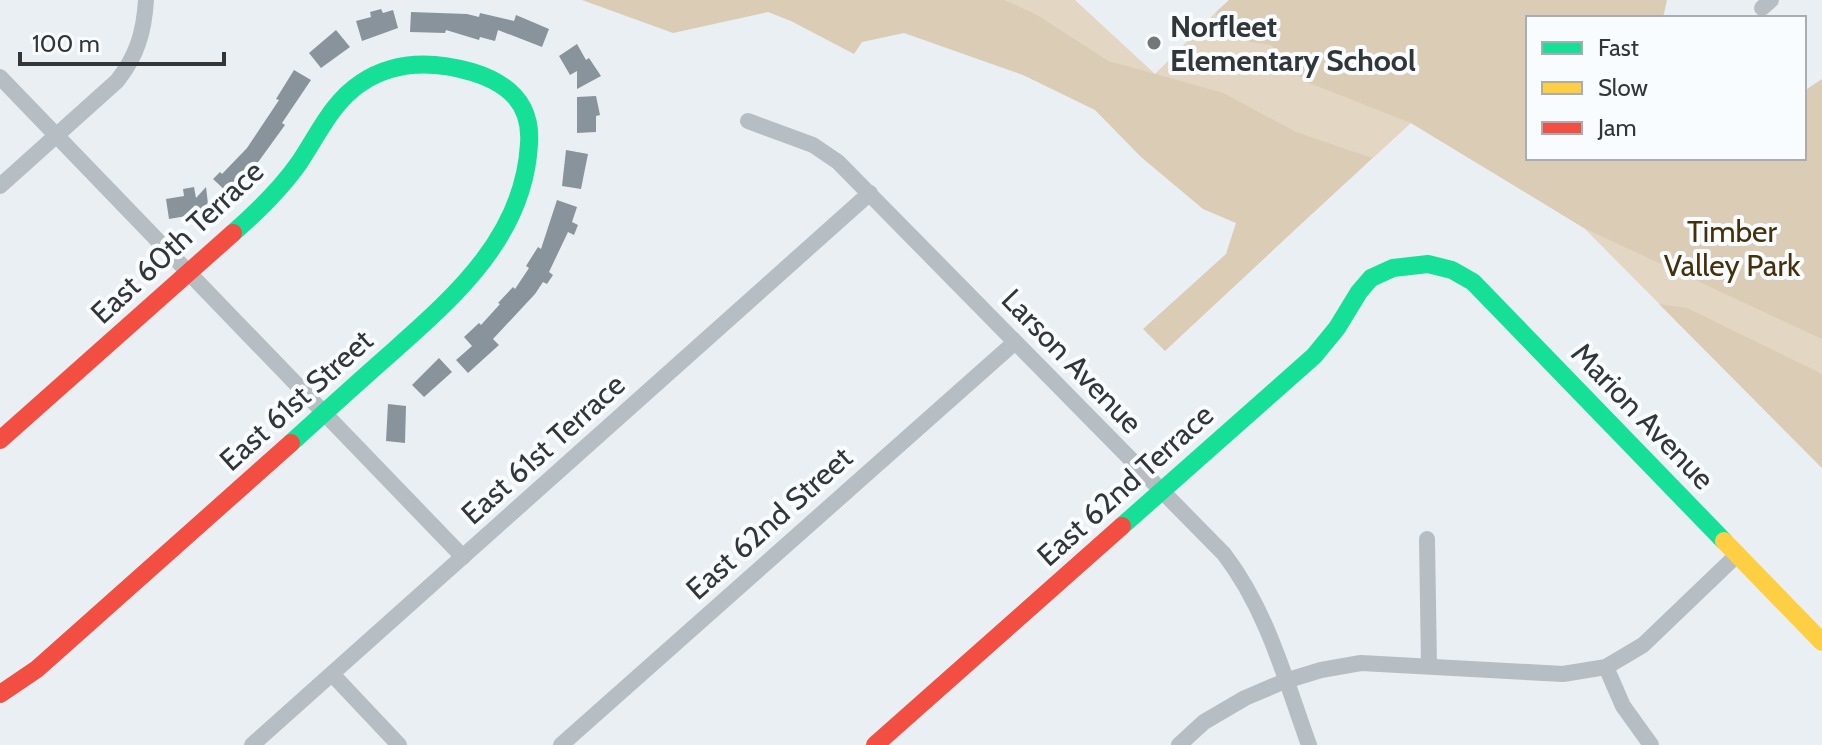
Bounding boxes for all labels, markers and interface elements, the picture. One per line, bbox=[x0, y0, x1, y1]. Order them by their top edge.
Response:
place label: Norfleet Elementary School bbox=[1170, 8, 1416, 79]
scale bar bbox=[20, 16, 224, 66]
legend bbox=[1526, 16, 1806, 160]
text: 100 m bbox=[32, 29, 100, 58]
text: Fast bbox=[1598, 33, 1639, 62]
marker: Norfleet Elementary School bbox=[1145, 34, 1163, 52]
text: Slow bbox=[1598, 73, 1648, 102]
text: Jam bbox=[1597, 113, 1636, 142]
street label: East 60th Terrace bbox=[83, 153, 271, 331]
park label: Timber Valley Park bbox=[1664, 213, 1801, 284]
street label: Larson Avenue bbox=[994, 281, 1150, 441]
street label: East 61st Street bbox=[212, 322, 380, 478]
street label: Marion Avenue bbox=[1564, 335, 1722, 497]
street label: East 61st Terrace bbox=[454, 366, 632, 532]
street label: East 62nd Terrace bbox=[1029, 396, 1221, 574]
street label: East 62nd Street bbox=[678, 439, 860, 607]

